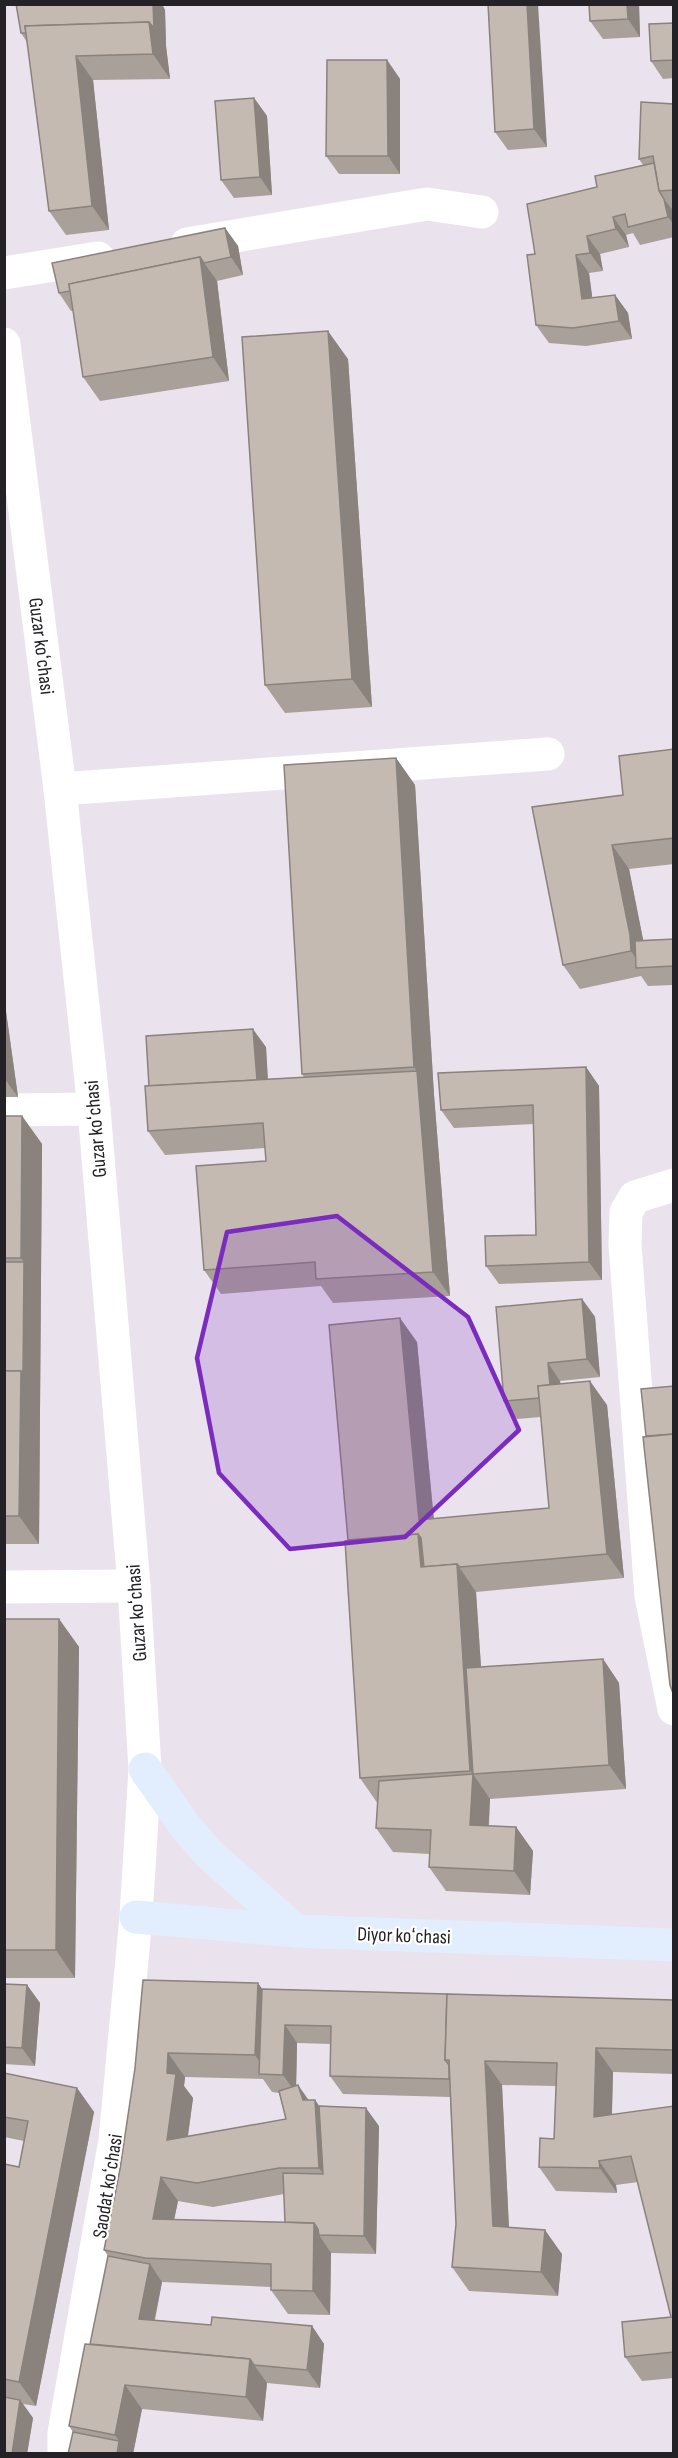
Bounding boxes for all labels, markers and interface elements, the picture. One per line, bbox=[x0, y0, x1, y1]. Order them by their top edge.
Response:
street label: Guzar koʻchasi bbox=[23, 596, 59, 696]
street label: Guzar koʻchasi bbox=[80, 1079, 112, 1178]
street label: Guzar koʻchasi bbox=[122, 1564, 152, 1662]
street label: Diyor koʻchasi bbox=[357, 1922, 451, 1950]
street label: Saodat koʻchasi bbox=[88, 2132, 128, 2240]

